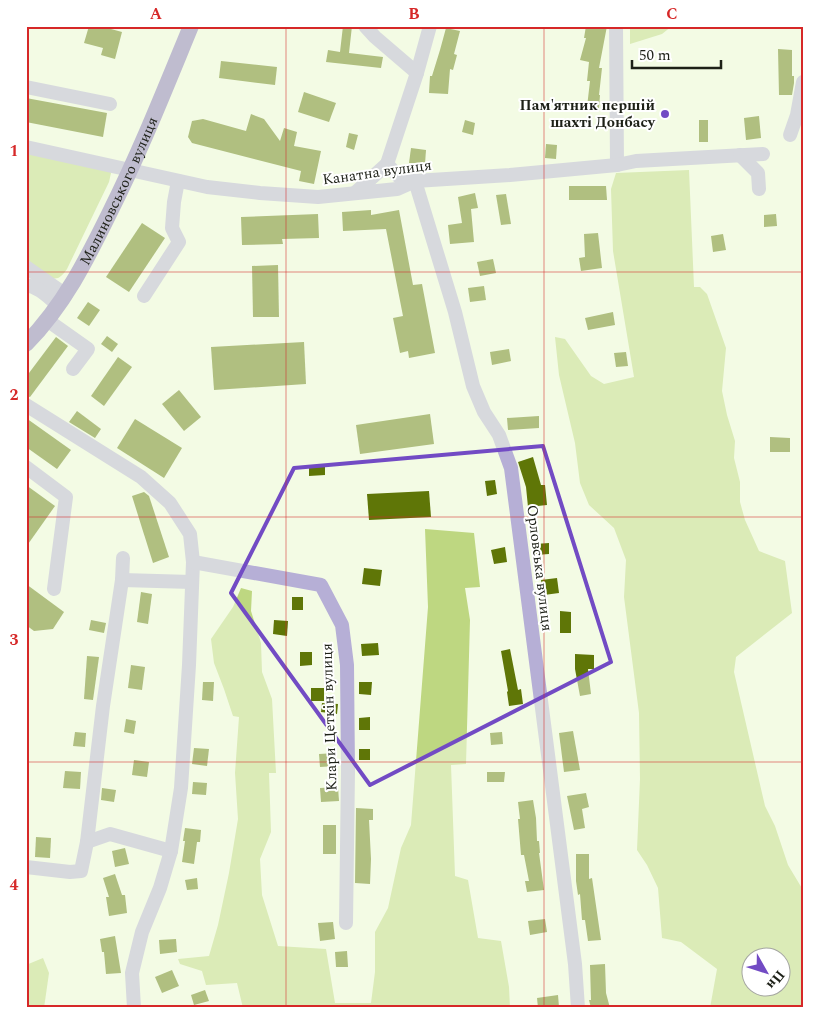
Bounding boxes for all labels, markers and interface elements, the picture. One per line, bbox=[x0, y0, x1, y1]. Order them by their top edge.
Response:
text: A bbox=[150, 2, 163, 26]
text: B bbox=[408, 2, 420, 26]
text: C bbox=[666, 2, 678, 26]
scale bar bbox=[632, 38, 720, 70]
text: 50 m bbox=[639, 44, 671, 67]
place label: Пам'ятник першій шахті Донбасу bbox=[519, 94, 656, 134]
marker: Пам'ятник першій шахті Донбасу bbox=[659, 108, 671, 120]
street label: Малиновського вулиця bbox=[74, 113, 164, 269]
text: 1 bbox=[10, 139, 18, 163]
street label: Канатна вулиця bbox=[321, 153, 433, 192]
text: 2 bbox=[10, 383, 19, 407]
street label: Орловська вулиця bbox=[520, 504, 559, 632]
text: 3 bbox=[10, 628, 19, 652]
street label: Клари Цеткін вулиця bbox=[315, 643, 344, 791]
text: 4 bbox=[10, 873, 19, 897]
north arrow bbox=[742, 946, 792, 996]
text: Пн bbox=[761, 965, 790, 994]

